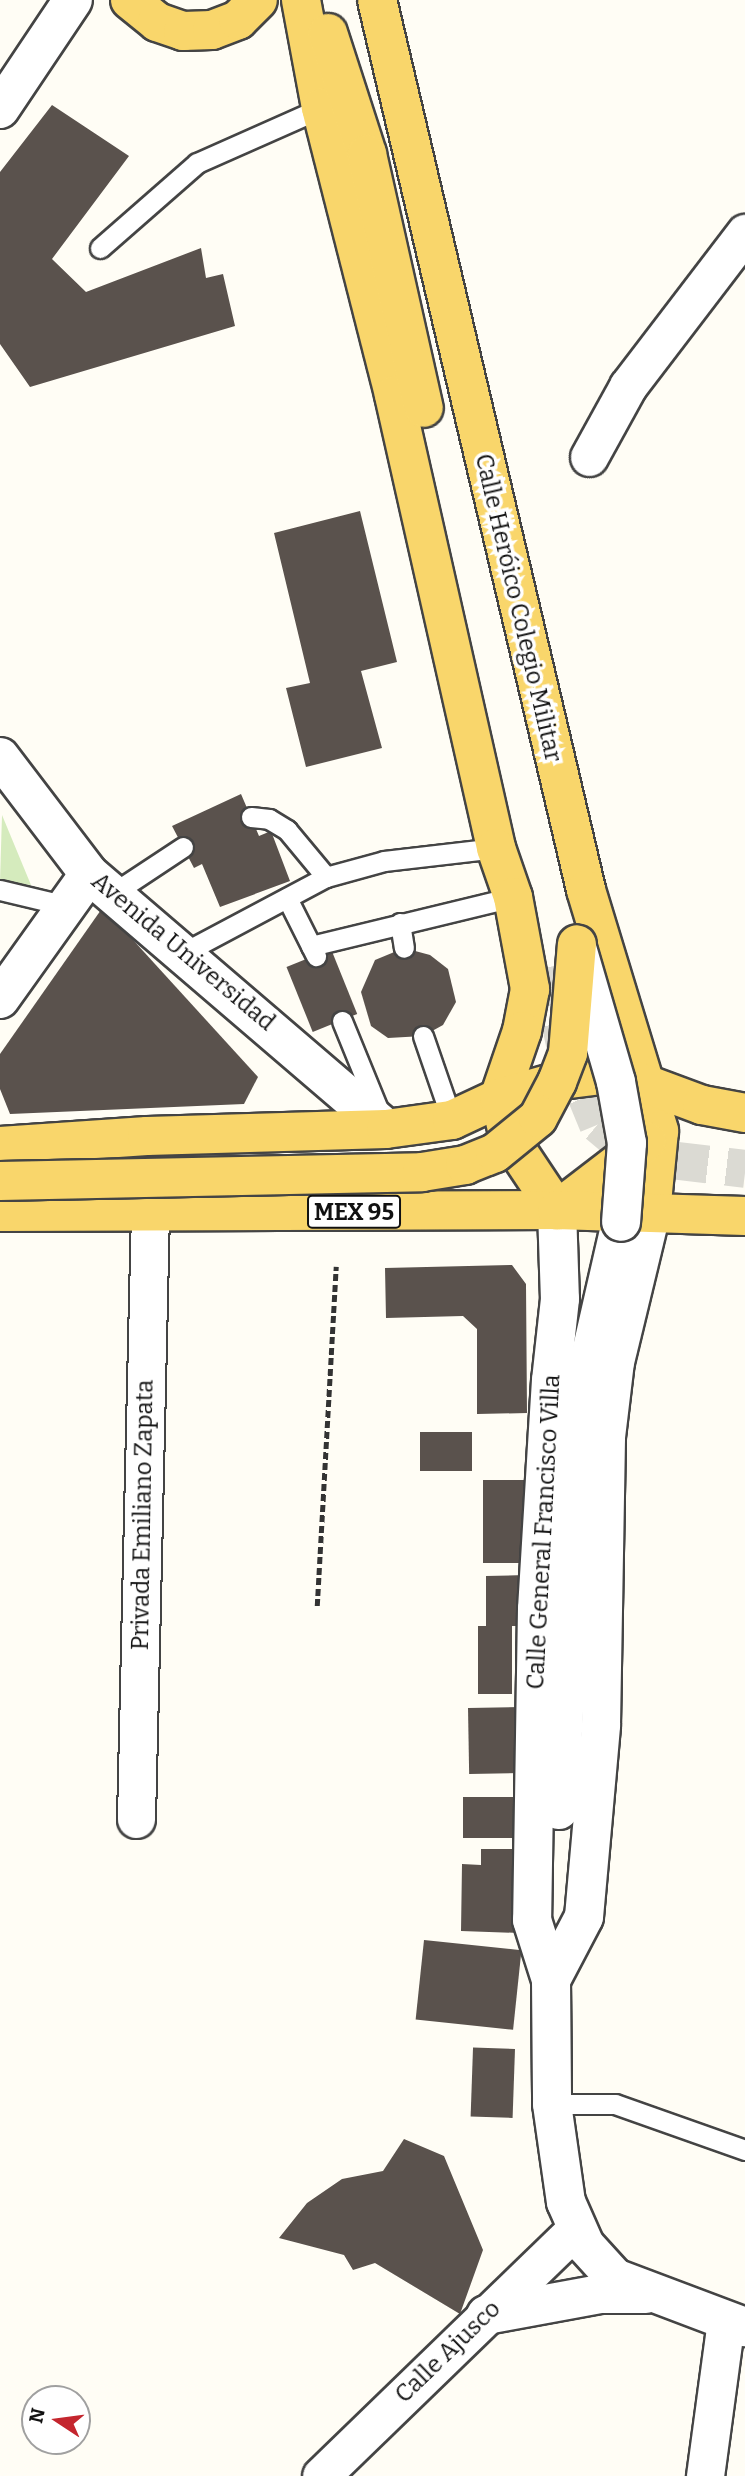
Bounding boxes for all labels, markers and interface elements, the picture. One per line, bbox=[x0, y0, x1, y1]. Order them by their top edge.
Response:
street label: Calle Heróico Colegio Militar bbox=[468, 451, 568, 765]
street label: Avenida Universidad bbox=[85, 867, 281, 1037]
road number: MEX 95 bbox=[307, 1192, 401, 1232]
street label: Calle General Francisco Villa bbox=[521, 1374, 567, 1690]
street label: Privada Emiliano Zapata bbox=[126, 1380, 160, 1650]
street label: Calle Ajusco bbox=[389, 2295, 507, 2409]
north arrow bbox=[21, 2385, 91, 2455]
text: N bbox=[24, 2406, 50, 2425]

